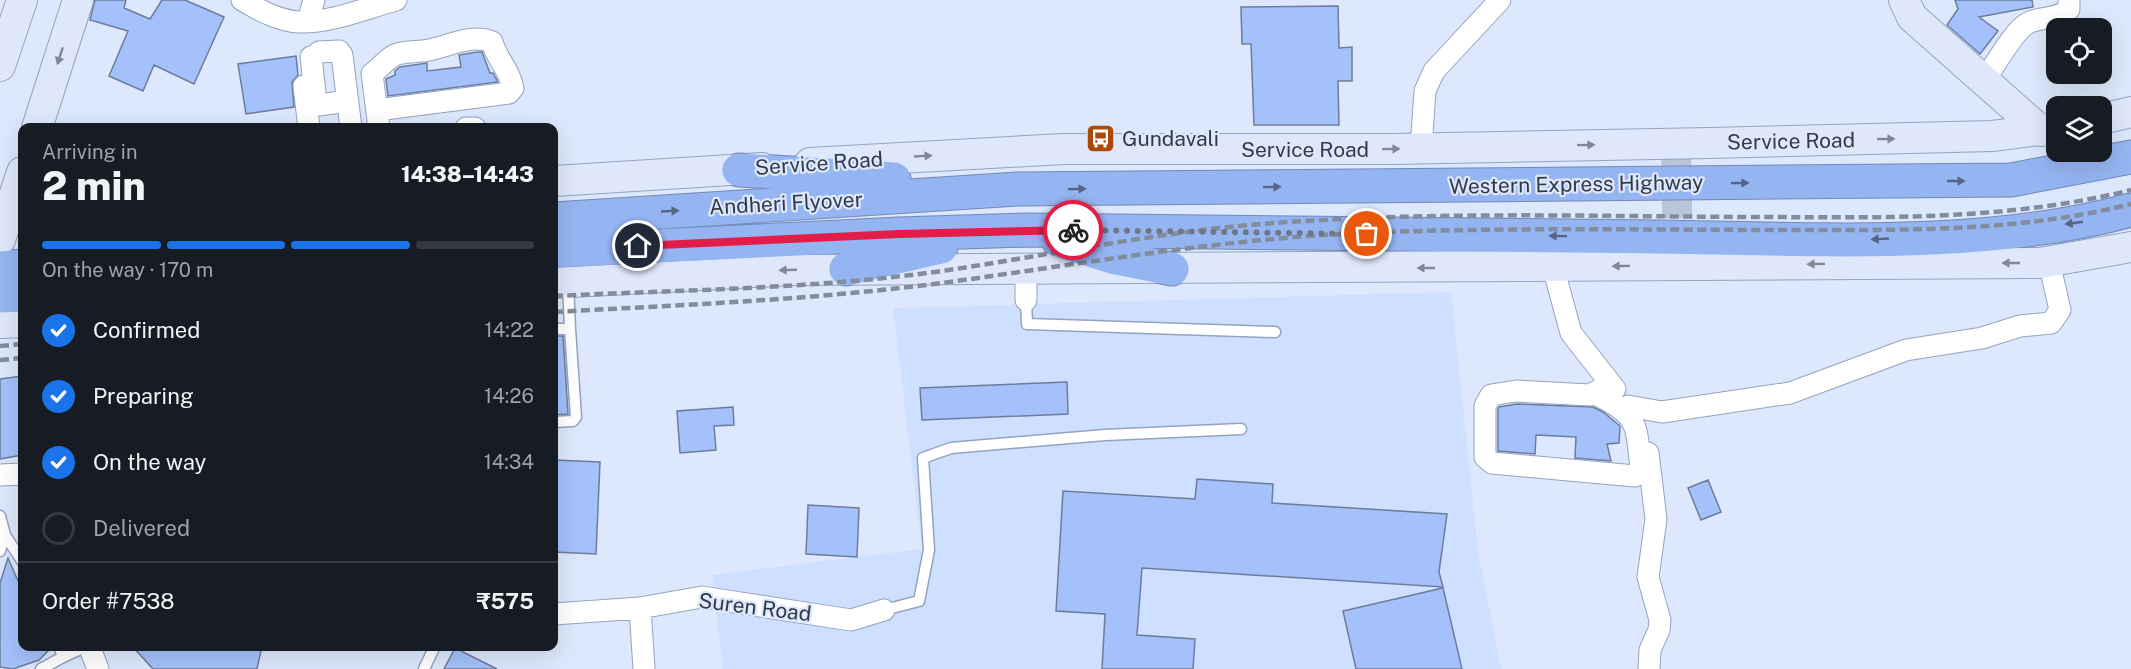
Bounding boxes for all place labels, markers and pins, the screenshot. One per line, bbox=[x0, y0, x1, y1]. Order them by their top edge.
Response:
bus stop icon: Gundavali bbox=[1085, 122, 1117, 154]
place label: Gundavali bbox=[1122, 126, 1219, 151]
pin bbox=[1341, 208, 1392, 259]
pin bbox=[612, 220, 663, 271]

